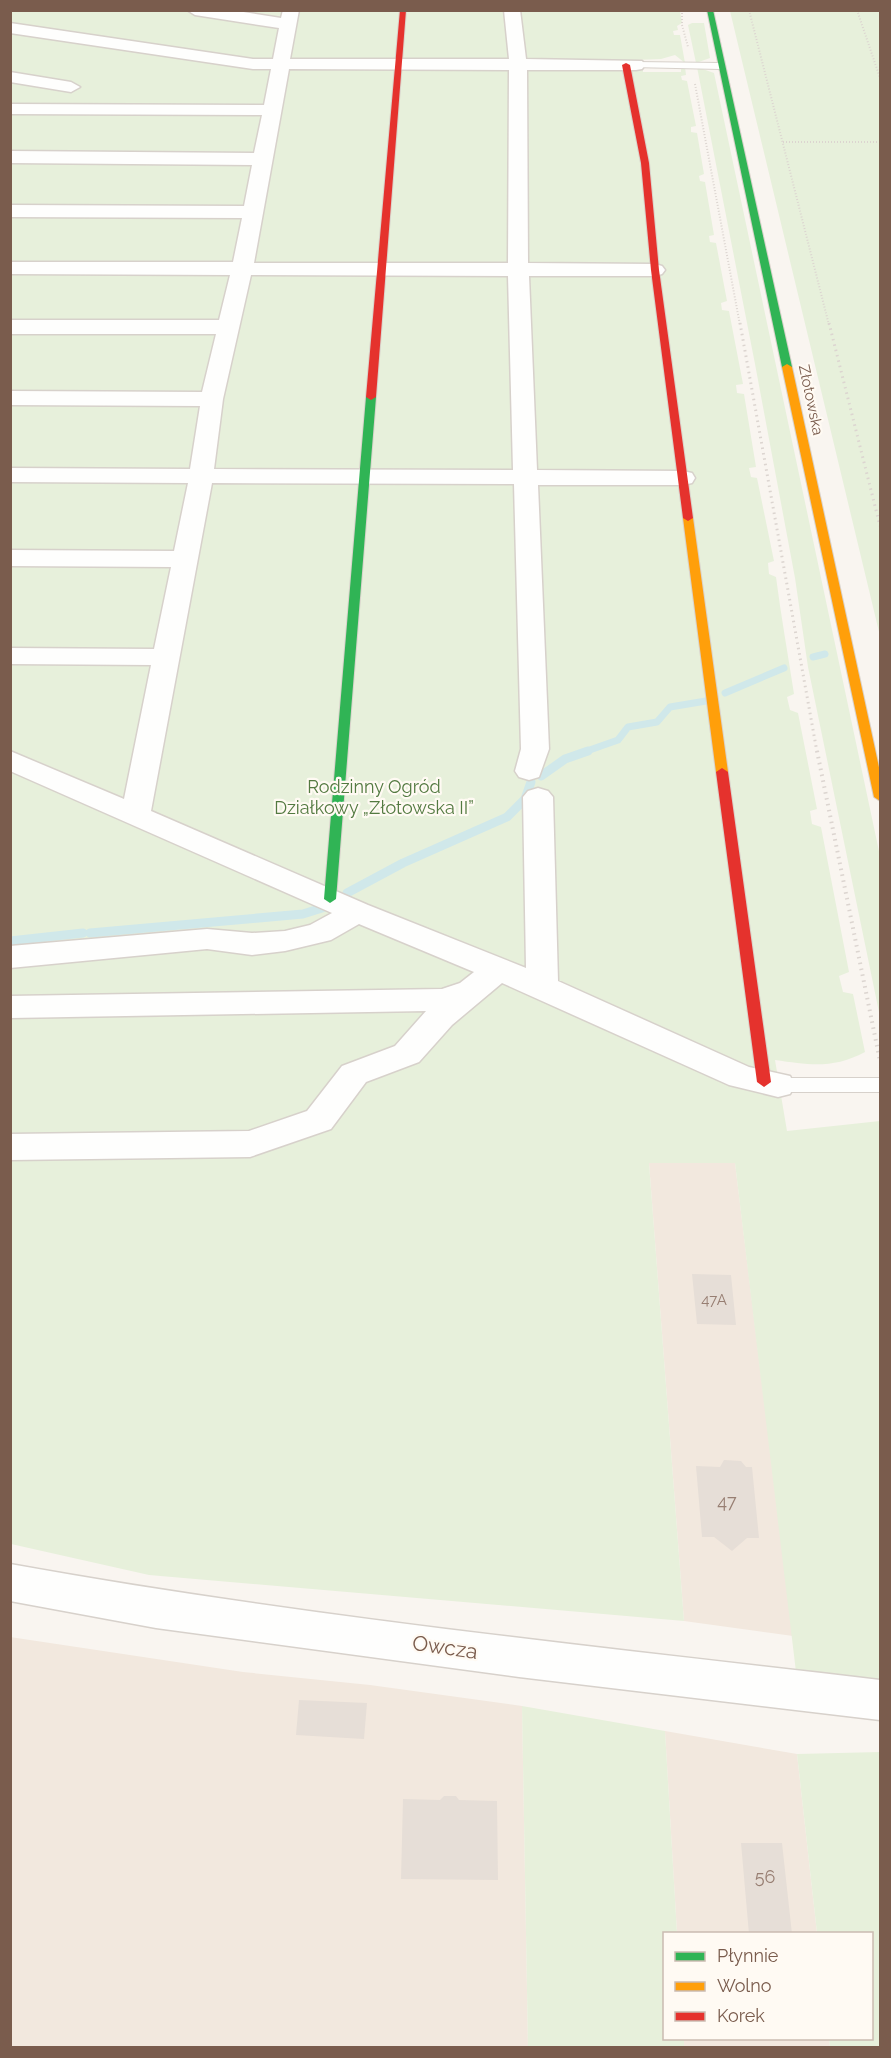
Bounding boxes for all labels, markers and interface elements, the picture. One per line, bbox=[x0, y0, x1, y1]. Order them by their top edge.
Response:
street label: Złotowska bbox=[795, 363, 827, 437]
park label: Rodzinny Ogród Działkowy „Złotowska II” bbox=[274, 776, 474, 818]
house number: 47A bbox=[701, 1291, 727, 1309]
house number: 47 bbox=[717, 1491, 737, 1512]
street label: Owcza bbox=[411, 1630, 479, 1664]
house number: 56 bbox=[755, 1866, 775, 1887]
legend bbox=[663, 1932, 873, 2040]
text: Płynnie bbox=[717, 1945, 779, 1966]
text: Wolno bbox=[717, 1975, 772, 1996]
text: Korek bbox=[717, 2005, 765, 2026]

